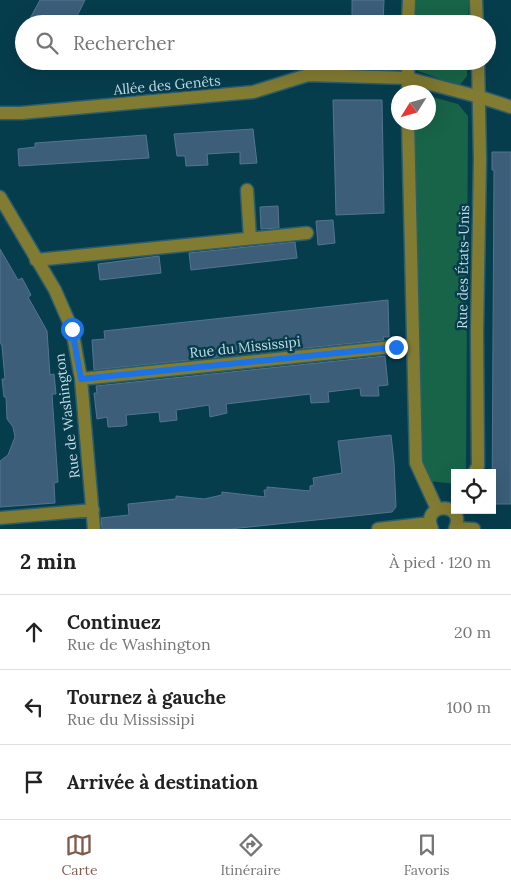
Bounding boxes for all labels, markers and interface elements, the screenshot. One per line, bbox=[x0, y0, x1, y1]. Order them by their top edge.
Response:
search box bbox=[15, 15, 496, 70]
icon: search bbox=[33, 29, 61, 57]
text: Rechercher bbox=[73, 31, 175, 55]
street label: Allée des Genêts bbox=[112, 71, 221, 99]
north arrow bbox=[391, 85, 436, 130]
street label: Rue des États-Unis bbox=[453, 205, 473, 329]
route start bbox=[61, 318, 84, 341]
street label: Rue du Mississipi bbox=[189, 332, 302, 362]
route end bbox=[385, 336, 408, 359]
street label: Rue de Washington bbox=[50, 352, 84, 480]
map controls bbox=[451, 469, 496, 514]
button: locate bbox=[451, 469, 496, 514]
text: 2 min bbox=[20, 548, 76, 575]
text: À pied · 120 m bbox=[389, 552, 491, 572]
text: Continuez bbox=[67, 610, 161, 634]
icon: ahead bbox=[20, 618, 48, 646]
text: 20 m bbox=[454, 622, 491, 642]
text: Rue de Washington bbox=[67, 634, 211, 654]
text: Tournez à gauche bbox=[67, 685, 226, 709]
icon: left bbox=[20, 693, 48, 721]
text: 100 m bbox=[447, 697, 491, 717]
text: Rue du Mississipi bbox=[67, 709, 195, 729]
icon: arrive bbox=[20, 768, 48, 796]
text: Arrivée à destination bbox=[67, 770, 258, 794]
tab: Carte bbox=[61, 831, 98, 879]
tab: Itinéraire bbox=[220, 831, 281, 879]
tab: Favoris bbox=[404, 831, 450, 879]

